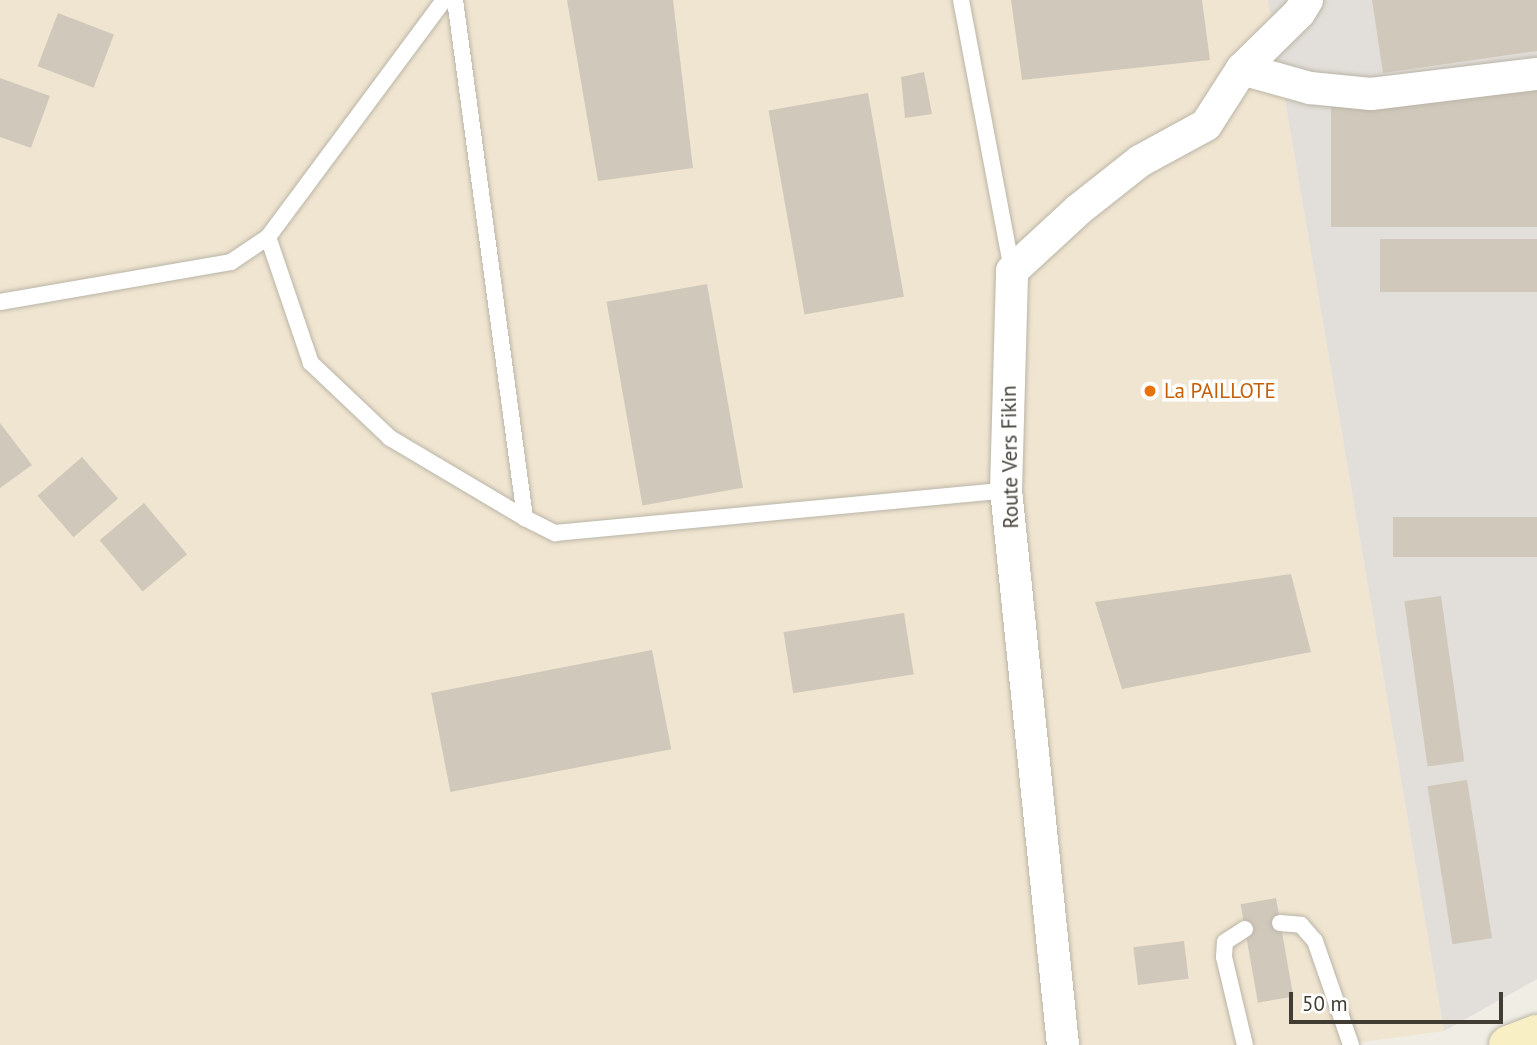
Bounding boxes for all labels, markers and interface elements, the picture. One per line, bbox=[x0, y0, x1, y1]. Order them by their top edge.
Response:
place label: La PAILLOTE bbox=[1164, 378, 1276, 404]
marker: La PAILLOTE bbox=[1142, 383, 1158, 399]
street label: Route Vers Fikin bbox=[996, 385, 1024, 529]
scale bar bbox=[1292, 978, 1506, 1022]
text: 50 m bbox=[1302, 990, 1348, 1017]

